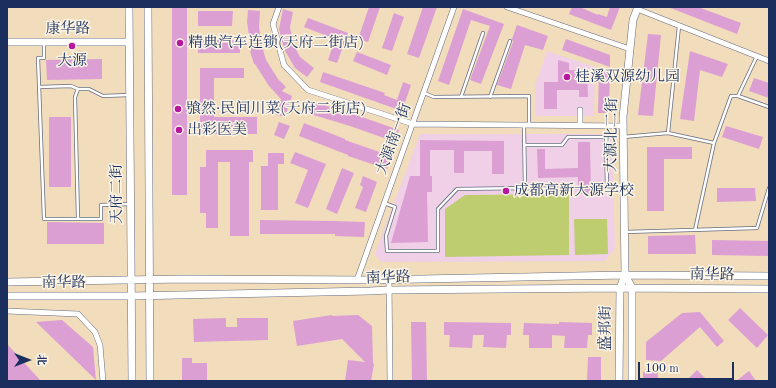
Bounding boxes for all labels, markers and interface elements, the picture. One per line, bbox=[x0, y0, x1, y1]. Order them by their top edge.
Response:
street label: 康华路 bbox=[46, 20, 90, 38]
place label: 精典汽车连锁(天府二街店) bbox=[188, 34, 364, 52]
marker: 精典汽车连锁(天府二街店) bbox=[175, 38, 185, 48]
marker: 大源 bbox=[67, 41, 77, 51]
place label: 大源 bbox=[57, 52, 87, 70]
place label: 桂溪双源幼儿园 bbox=[575, 68, 680, 86]
marker: 桂溪双源幼儿园 bbox=[562, 72, 572, 82]
street label: 大源北二街 bbox=[602, 97, 622, 173]
place label: 飸然·民间川菜(天府二街店) bbox=[186, 100, 366, 118]
street label: 大源南一街 bbox=[373, 101, 415, 177]
marker: 飸然·民间川菜(天府二街店) bbox=[173, 104, 183, 114]
place label: 出彩医美 bbox=[187, 121, 247, 139]
marker: 出彩医美 bbox=[174, 125, 184, 135]
street label: 天府二街 bbox=[108, 164, 126, 224]
place label: 成都高新大源学校 bbox=[514, 182, 634, 200]
marker: 成都高新大源学校 bbox=[501, 186, 511, 196]
street label: 南华路 bbox=[689, 266, 735, 284]
street label: 南华路 bbox=[365, 268, 411, 288]
street label: 南华路 bbox=[42, 274, 86, 292]
street label: 盛邦街 bbox=[597, 306, 615, 350]
north arrow bbox=[8, 340, 48, 380]
scale bar bbox=[640, 354, 736, 380]
text: 北 bbox=[35, 355, 46, 366]
text: 100 m bbox=[645, 363, 679, 375]

